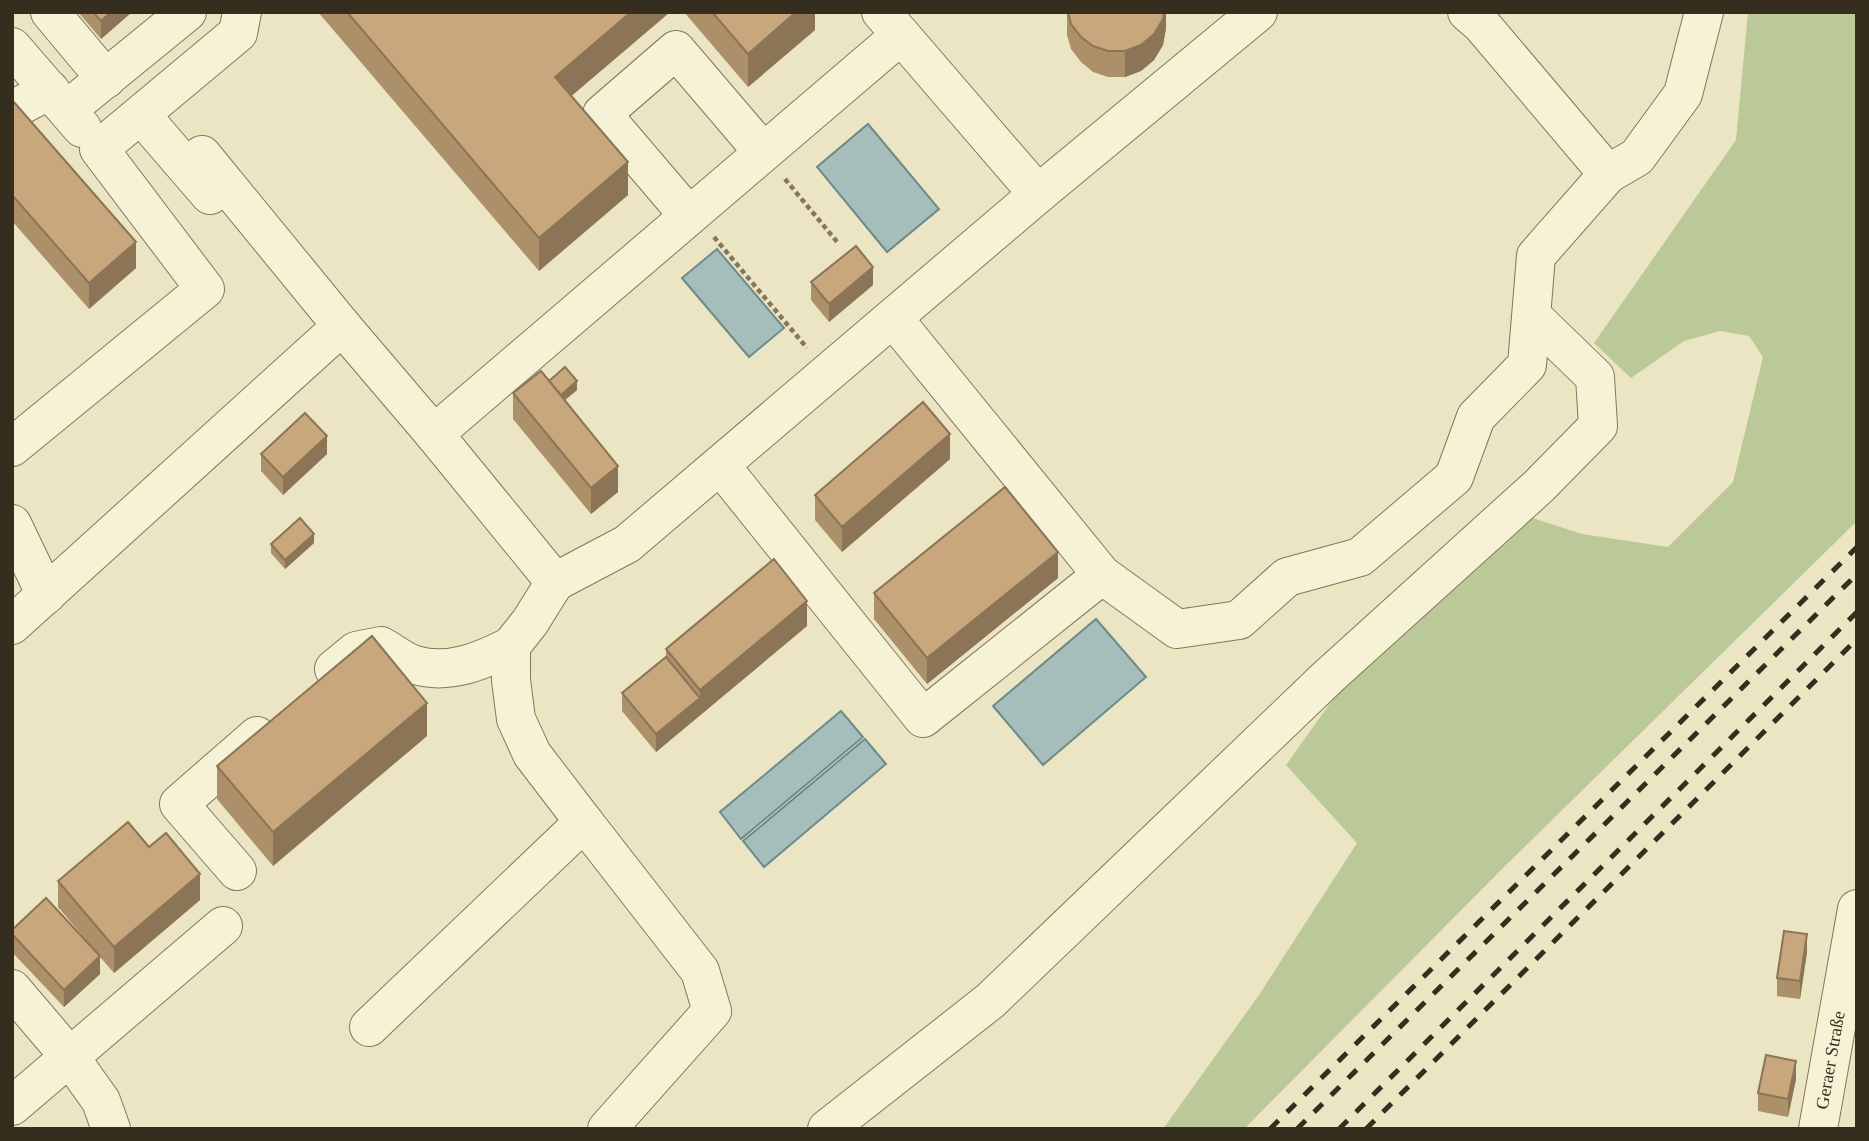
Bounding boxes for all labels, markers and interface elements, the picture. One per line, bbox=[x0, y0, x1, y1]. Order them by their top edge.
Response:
street label: Geraer Straße bbox=[1812, 1009, 1849, 1111]

